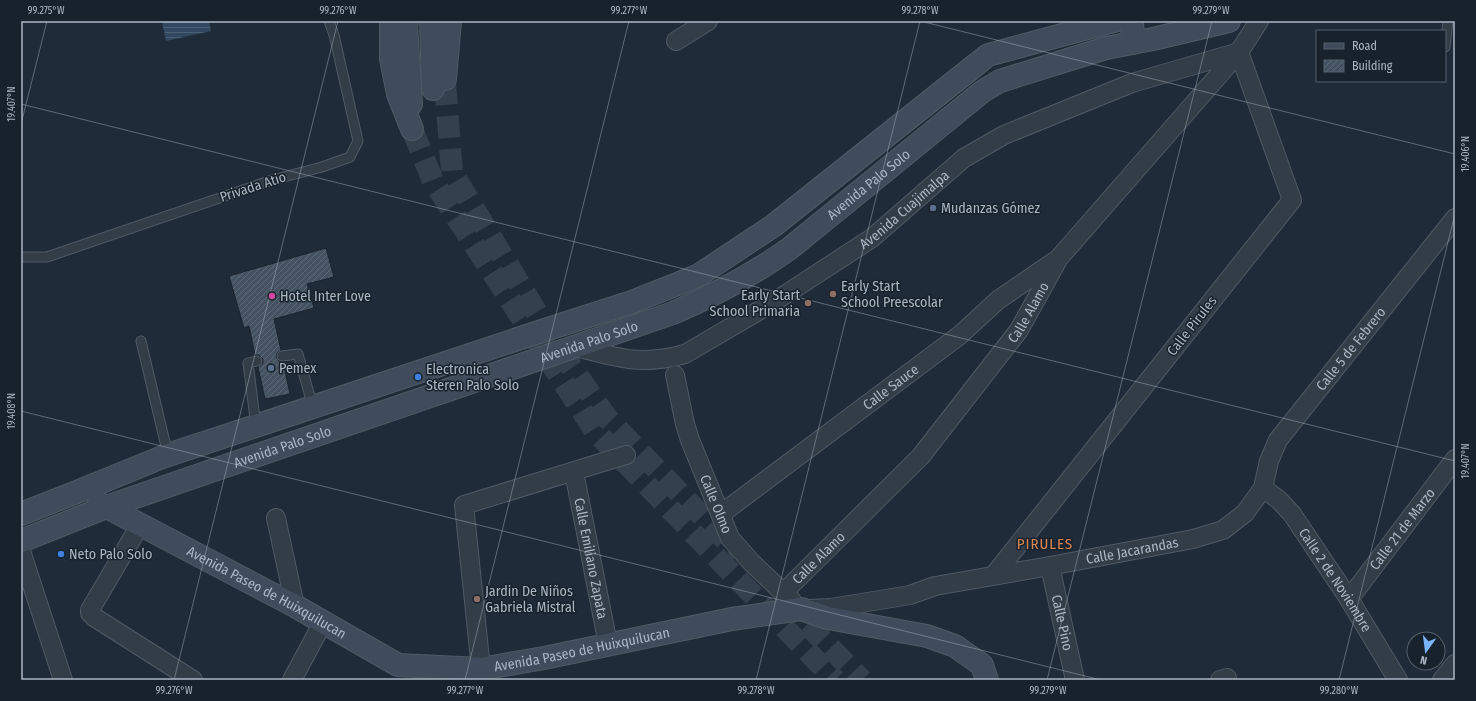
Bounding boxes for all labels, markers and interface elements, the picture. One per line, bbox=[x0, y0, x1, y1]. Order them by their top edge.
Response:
text: 99.275°W bbox=[28, 5, 65, 17]
text: 99.276°W bbox=[319, 5, 357, 17]
text: 99.277°W bbox=[611, 5, 648, 17]
text: 99.278°W bbox=[901, 5, 939, 17]
text: 99.279°W bbox=[1192, 5, 1230, 17]
legend bbox=[1316, 30, 1446, 82]
text: Road bbox=[1352, 39, 1377, 53]
text: Building bbox=[1352, 59, 1393, 73]
text: 19.407°N bbox=[6, 86, 18, 122]
text: 19.406°N bbox=[1460, 136, 1472, 172]
street label: Avenida Palo Solo bbox=[824, 145, 913, 223]
street label: Avenida Cuajimalpa bbox=[856, 166, 953, 252]
street label: Privada Atio bbox=[218, 168, 288, 206]
place label: Mudanzas Gómez bbox=[941, 200, 1040, 217]
marker: Mudanzas Gómez bbox=[928, 203, 938, 213]
place label: Early Start School Preescolar bbox=[841, 278, 943, 311]
street label: Calle Alamo bbox=[1004, 279, 1052, 346]
place label: Early Start School Primaria bbox=[710, 287, 800, 320]
place label: Hotel Inter Love bbox=[280, 288, 371, 305]
marker: Early Start School Preescolar bbox=[828, 289, 838, 299]
marker: Hotel Inter Love bbox=[267, 291, 277, 301]
street label: Calle Pirules bbox=[1164, 293, 1221, 359]
marker: Early Start School Primaria bbox=[803, 298, 813, 308]
street label: Calle 5 de Febrero bbox=[1312, 304, 1389, 394]
street label: Avenida Palo Solo bbox=[538, 317, 640, 366]
place label: Pemex bbox=[279, 360, 317, 377]
place label: Electronica Steren Palo Solo bbox=[426, 361, 519, 394]
street label: Calle Sauce bbox=[860, 361, 922, 413]
marker: Pemex bbox=[266, 363, 276, 373]
marker: Electronica Steren Palo Solo bbox=[413, 372, 423, 382]
text: 19.408°N bbox=[6, 393, 18, 429]
street label: Avenida Palo Solo bbox=[231, 422, 333, 471]
text: 19.407°N bbox=[1460, 443, 1472, 479]
street label: Calle Olmo bbox=[697, 472, 736, 536]
street label: Calle 21 de Marzo bbox=[1366, 485, 1438, 573]
street label: Calle Emiliano Zapata bbox=[571, 496, 611, 620]
street label: Calle 2 de Noviembre bbox=[1295, 525, 1375, 635]
street label: Calle Alamo bbox=[789, 528, 848, 588]
street label: Calle Jacarandas bbox=[1085, 533, 1180, 568]
district label: PIRULES bbox=[1017, 535, 1073, 553]
street label: Avenida Paseo de Huixquilucan bbox=[184, 542, 349, 642]
place label: Neto Palo Solo bbox=[69, 546, 152, 563]
marker: Neto Palo Solo bbox=[56, 549, 66, 559]
place label: Jardin De Niños Gabriela Mistral bbox=[485, 583, 576, 616]
street label: Calle Pino bbox=[1048, 593, 1077, 652]
marker: Jardin De Niños Gabriela Mistral bbox=[472, 594, 482, 604]
street label: Avenida Paseo de Huixquilucan bbox=[493, 624, 671, 675]
north arrow bbox=[1406, 631, 1446, 671]
text: N bbox=[1419, 653, 1428, 667]
text: 99.276°W bbox=[155, 685, 193, 697]
text: 99.277°W bbox=[447, 685, 484, 697]
text: 99.278°W bbox=[737, 685, 775, 697]
text: 99.279°W bbox=[1029, 685, 1067, 697]
text: 99.280°W bbox=[1320, 685, 1359, 697]

